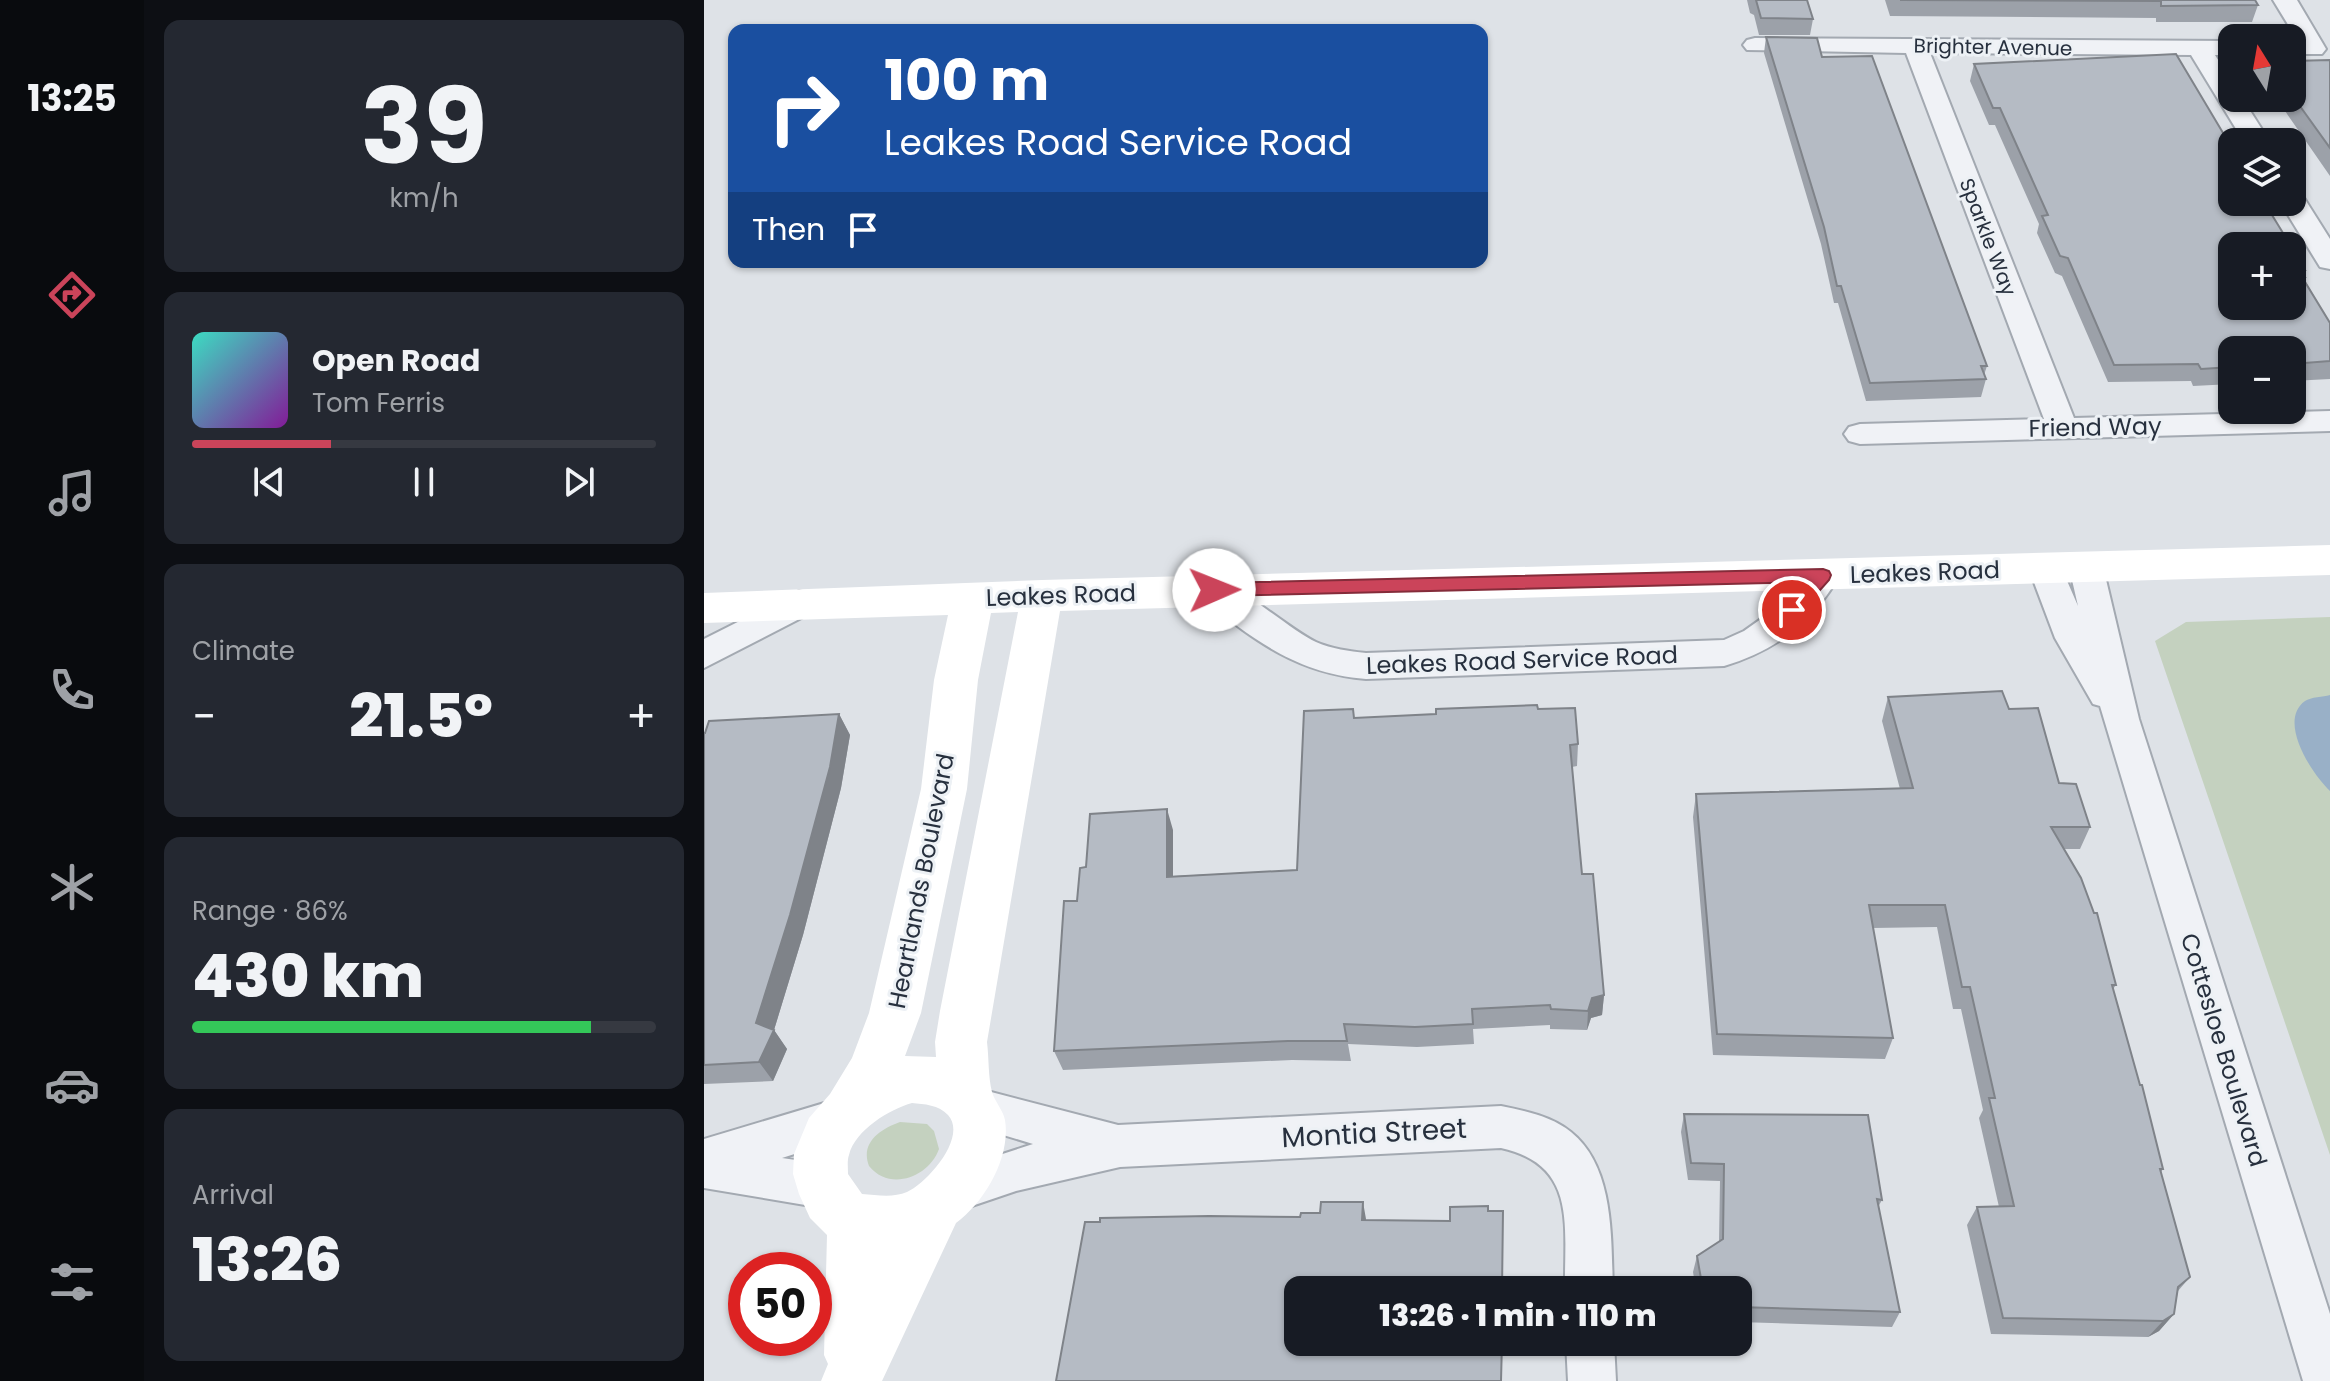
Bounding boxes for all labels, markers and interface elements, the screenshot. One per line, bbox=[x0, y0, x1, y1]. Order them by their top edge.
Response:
north arrow bbox=[2218, 24, 2306, 112]
map controls bbox=[2218, 24, 2306, 424]
street label: Brighter Avenue bbox=[1913, 32, 2073, 62]
text: 100 m bbox=[884, 41, 1049, 120]
text: 39 bbox=[361, 54, 487, 199]
icon: right bbox=[752, 56, 856, 160]
text: 13:25 bbox=[27, 73, 117, 124]
text: Leakes Road Service Road bbox=[884, 117, 1352, 168]
button: layers bbox=[2218, 128, 2306, 216]
street label: Sparkle Way bbox=[1953, 174, 2023, 300]
text: km/h bbox=[389, 180, 459, 216]
text: Then bbox=[752, 208, 825, 251]
icon: arrive bbox=[841, 208, 885, 252]
button: + bbox=[2218, 232, 2306, 320]
icon: directions bbox=[44, 267, 100, 323]
button: − bbox=[2218, 336, 2306, 424]
text: Open Road bbox=[312, 339, 480, 382]
text: Tom Ferris bbox=[312, 385, 445, 421]
street label: Friend Way bbox=[2028, 409, 2162, 445]
icon: previous bbox=[247, 460, 291, 504]
icon: pause bbox=[402, 460, 446, 504]
icon: next bbox=[557, 460, 601, 504]
icon: music bbox=[44, 465, 100, 521]
position arrow bbox=[1172, 548, 1256, 632]
street label: Leakes Road bbox=[1849, 553, 2001, 591]
street label: Leakes Road bbox=[985, 576, 1137, 614]
pin bbox=[1758, 576, 1826, 644]
icon: arrive bbox=[1770, 588, 1814, 632]
text: Climate bbox=[192, 633, 295, 669]
street label: Leakes Road Service Road bbox=[1366, 638, 1678, 682]
icon: phone bbox=[44, 662, 100, 718]
text: 21.5° bbox=[349, 674, 493, 758]
text: − bbox=[192, 686, 216, 747]
text: + bbox=[626, 686, 656, 747]
street label: Heartlands Boulevard bbox=[880, 751, 962, 1011]
icon: climate bbox=[44, 859, 100, 915]
text: Range · 86% bbox=[192, 893, 348, 929]
street label: Cottesloe Boulevard bbox=[2173, 929, 2275, 1171]
text: 430 km bbox=[192, 934, 424, 1018]
icon: car bbox=[44, 1057, 100, 1113]
street label: Montia Street bbox=[1280, 1109, 1468, 1157]
text: Arrival bbox=[192, 1177, 274, 1213]
text: 13:26 bbox=[192, 1218, 342, 1302]
speed limit sign: 50 bbox=[728, 1252, 832, 1356]
icon: filters bbox=[44, 1254, 100, 1310]
text: 13:26 · 1 min · 110 m bbox=[1379, 1294, 1657, 1337]

